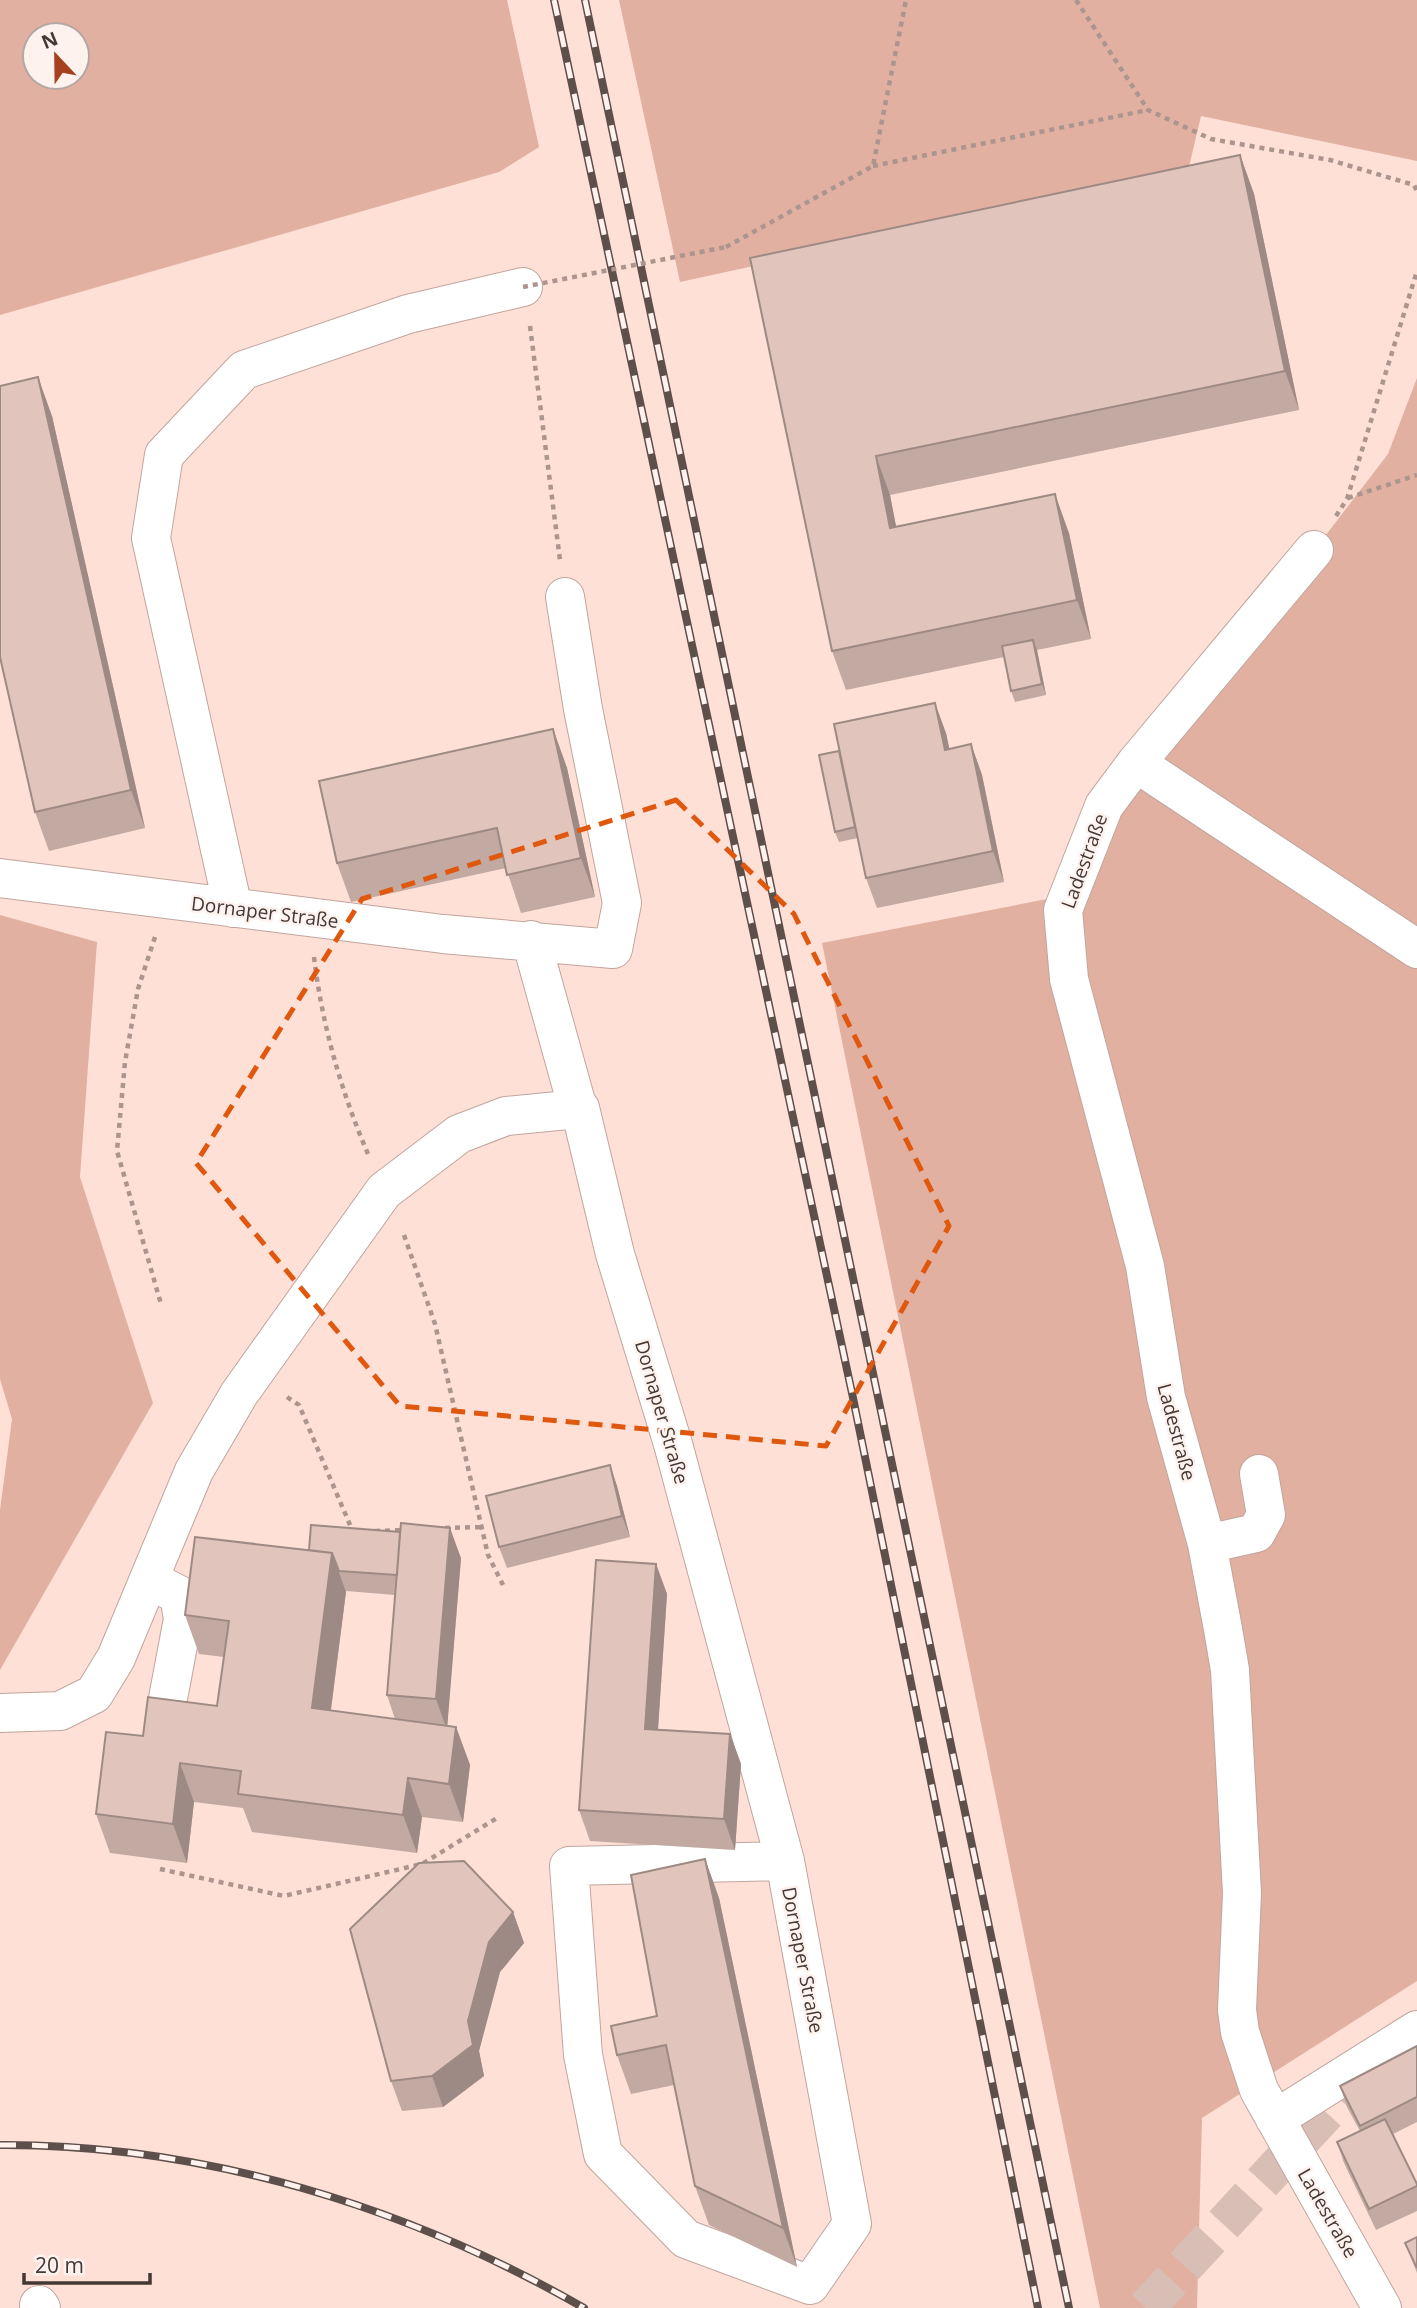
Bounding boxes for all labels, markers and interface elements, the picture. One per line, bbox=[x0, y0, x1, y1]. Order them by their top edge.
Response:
north arrow bbox=[21, 21, 91, 91]
text: N bbox=[38, 25, 62, 55]
street label: Ladestraße bbox=[1055, 810, 1113, 912]
street label: Dornaper Straße bbox=[190, 890, 340, 934]
street label: Dornaper Straße bbox=[629, 1337, 695, 1487]
street label: Ladestraße bbox=[1152, 1381, 1202, 1483]
street label: Dornaper Straße bbox=[776, 1885, 830, 2035]
street label: Ladestraße bbox=[1292, 2163, 1364, 2263]
scale bar bbox=[24, 2242, 150, 2286]
text: 20 m bbox=[35, 2251, 84, 2279]

